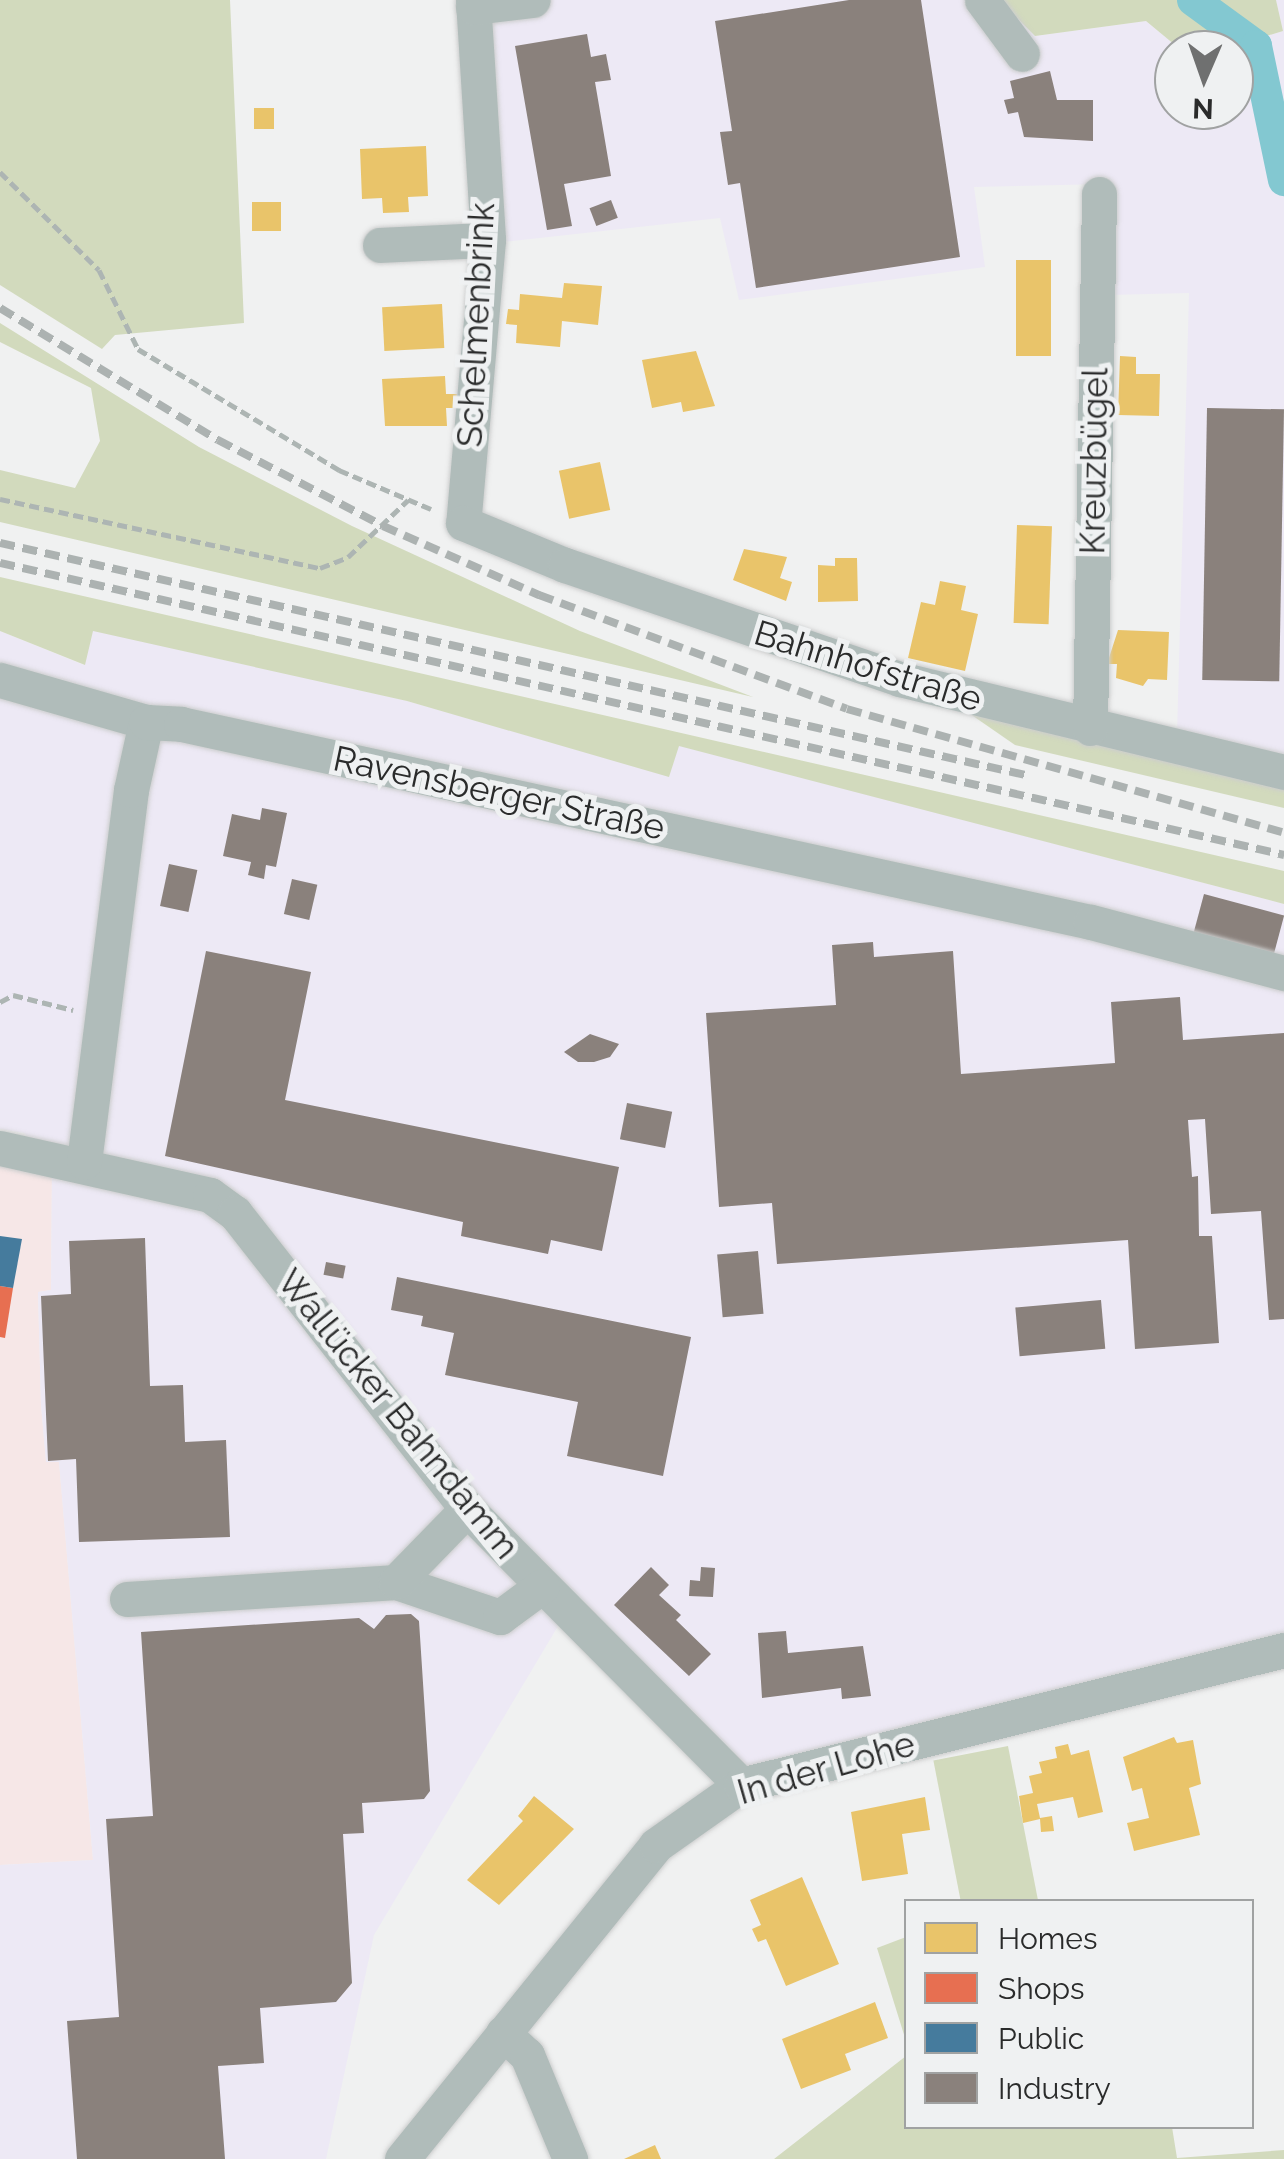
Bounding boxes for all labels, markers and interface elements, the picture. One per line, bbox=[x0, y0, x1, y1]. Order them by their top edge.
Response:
north arrow bbox=[1154, 30, 1254, 130]
text: N bbox=[1192, 92, 1214, 125]
street label: Schelmenbrink bbox=[449, 202, 503, 448]
street label: Kreuzbügel bbox=[1071, 367, 1117, 555]
street label: Bahnhofstraße bbox=[749, 612, 987, 720]
street label: Ravensberger Straße bbox=[329, 737, 669, 849]
street label: Wallücker Bahndamm bbox=[268, 1261, 528, 1567]
street label: In der Lohe bbox=[732, 1723, 920, 1813]
legend bbox=[904, 1899, 1254, 2129]
text: Homes bbox=[998, 1921, 1097, 1956]
text: Shops bbox=[998, 1971, 1085, 2006]
text: Public bbox=[998, 2021, 1084, 2056]
text: Industry bbox=[998, 2071, 1111, 2106]

